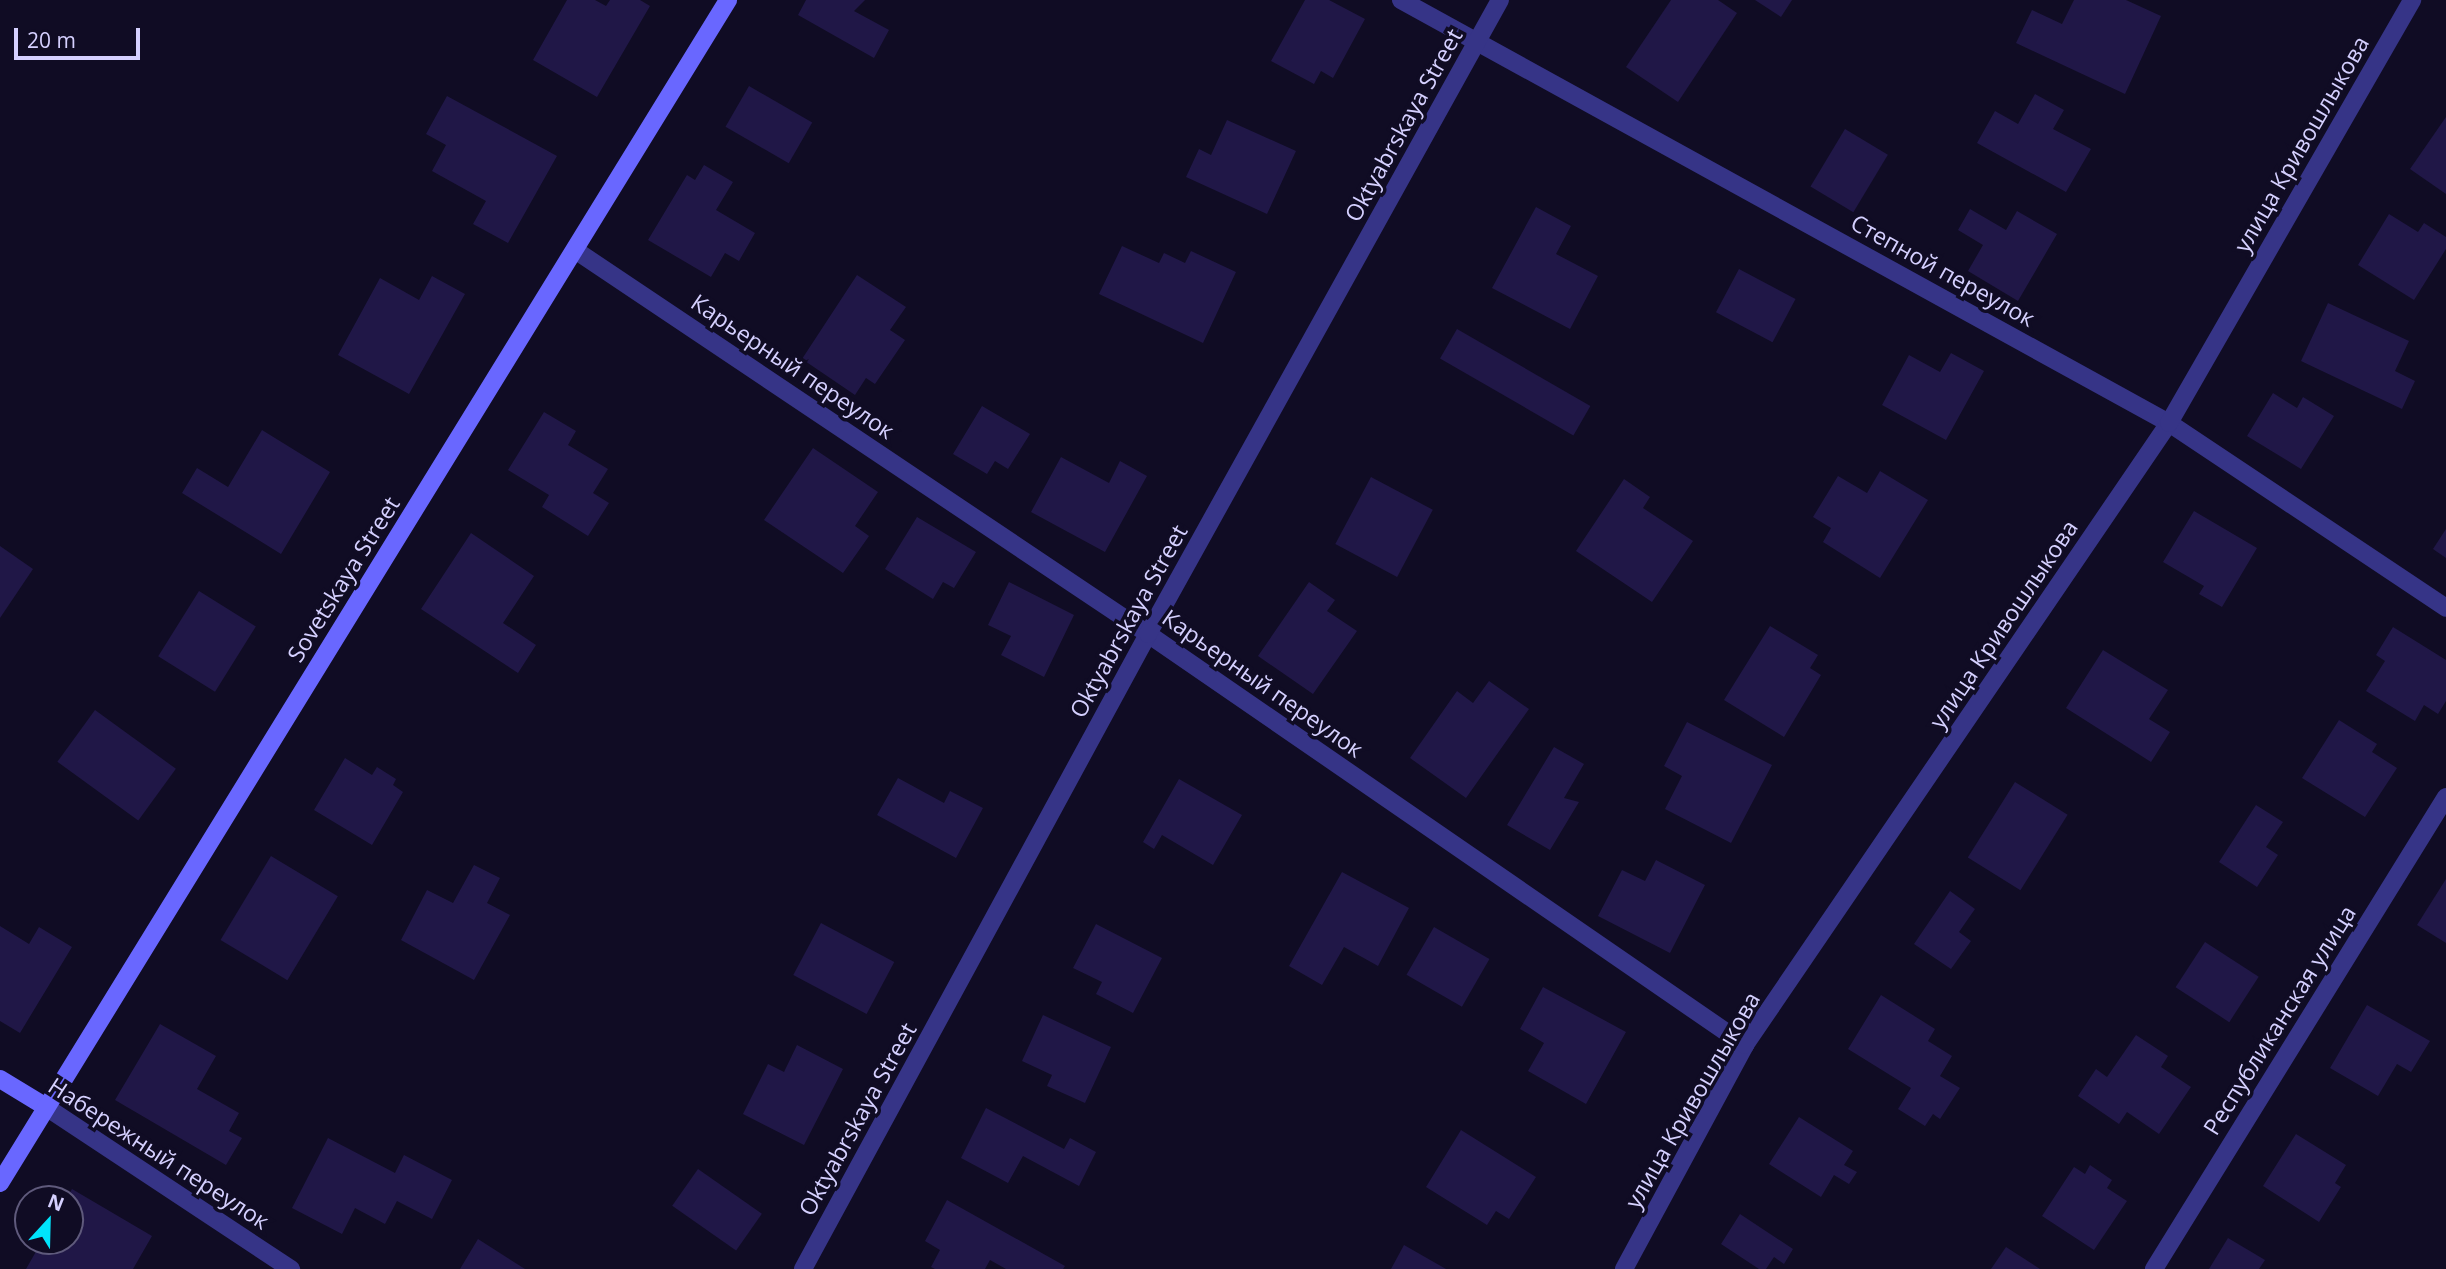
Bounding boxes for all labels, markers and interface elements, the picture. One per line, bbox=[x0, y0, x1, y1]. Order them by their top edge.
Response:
scale bar bbox=[18, 14, 144, 58]
street label: Oktyabrskaya Street bbox=[1339, 24, 1467, 226]
text: 20 m bbox=[27, 26, 76, 54]
street label: улица Кривошлыкова bbox=[2228, 31, 2374, 257]
street label: Степной переулок bbox=[1846, 208, 2040, 332]
street label: Карьерный переулок bbox=[686, 288, 900, 444]
street label: Sovetskaya Street bbox=[281, 491, 405, 667]
street label: улица Кривошлыкова bbox=[1923, 515, 2083, 733]
street label: Oktyabrskaya Street bbox=[1064, 520, 1192, 722]
street label: Карьерный переулок bbox=[1157, 603, 1369, 763]
street label: Республиканская улица bbox=[2197, 900, 2361, 1140]
street label: улица Кривошлыкова bbox=[1619, 987, 1765, 1213]
street label: Oktyabrskaya Street bbox=[793, 1018, 921, 1220]
street label: Набережный переулок bbox=[43, 1071, 275, 1235]
north arrow bbox=[14, 1185, 84, 1255]
text: N bbox=[44, 1187, 68, 1217]

